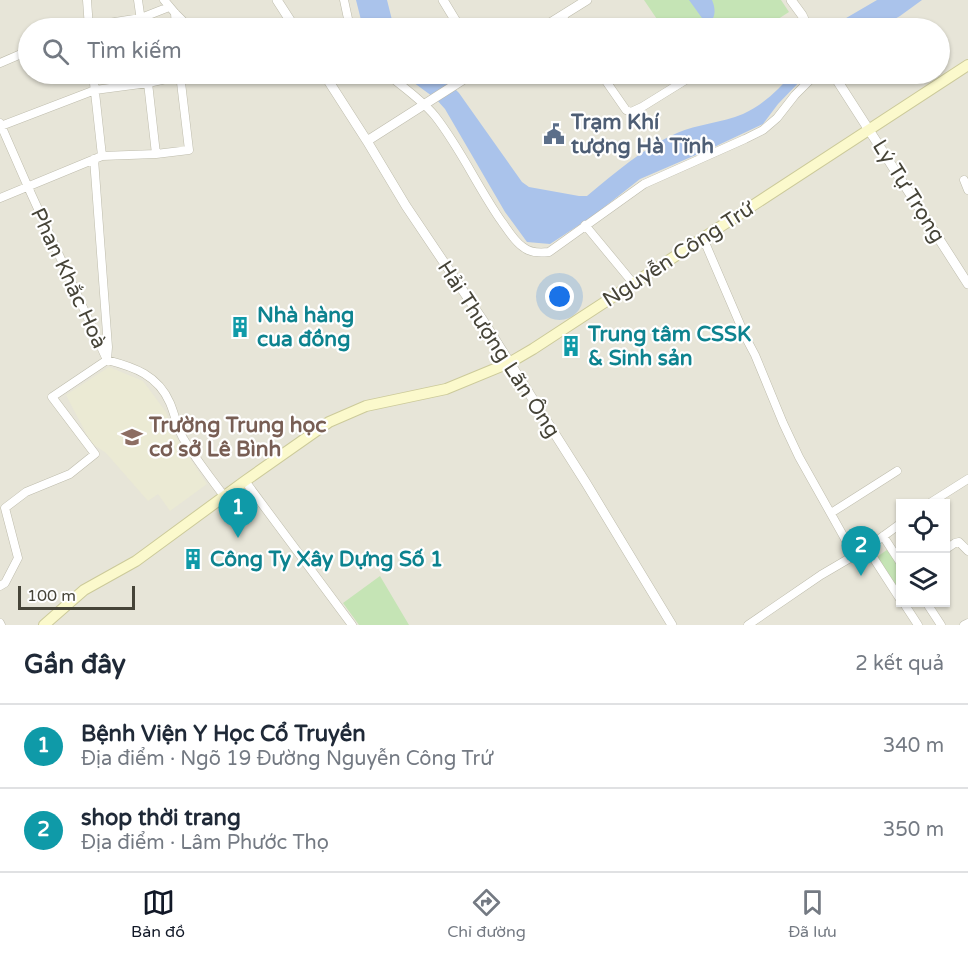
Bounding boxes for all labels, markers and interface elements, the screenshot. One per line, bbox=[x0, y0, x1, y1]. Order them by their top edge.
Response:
search box bbox=[18, 18, 950, 84]
icon: search bbox=[39, 35, 72, 68]
text: Tìm kiếm bbox=[87, 38, 182, 64]
place label: Trạm Khí tượng Hà Tĩnh bbox=[570, 110, 714, 159]
public building icon: Trạm Khí tượng Hà Tĩnh bbox=[542, 122, 566, 146]
street label: Lý Tự Trọng bbox=[867, 135, 950, 247]
street label: Nguyễn Công Trứ bbox=[598, 195, 760, 313]
street label: Phan Khắc Hoà bbox=[25, 204, 112, 353]
street label: Hải Thượng Lãn Ông bbox=[432, 256, 565, 442]
your location bbox=[545, 282, 574, 311]
place label: Nhà hàng cua đồng bbox=[257, 303, 354, 352]
building icon: Nhà hàng cua đồng bbox=[228, 315, 252, 339]
place label: Trung tâm CSSK & Sinh sản bbox=[587, 322, 751, 371]
building icon: Trung tâm CSSK & Sinh sản bbox=[559, 334, 583, 358]
place label: Trường Trung học cơ sở Lê Bình bbox=[148, 413, 326, 462]
school or university icon: Trường Trung học cơ sở Lê Bình bbox=[120, 425, 144, 449]
pin: 1 bbox=[218, 488, 258, 538]
map controls bbox=[896, 499, 950, 607]
button: locate bbox=[896, 499, 950, 553]
pin: 2 bbox=[842, 526, 880, 576]
building icon: Công Ty Xây Dựng Số 1 bbox=[181, 547, 205, 571]
place label: Công Ty Xây Dựng Số 1 bbox=[210, 547, 443, 572]
button: layers bbox=[896, 553, 950, 607]
scale bar bbox=[18, 583, 135, 610]
text: 100 m bbox=[27, 586, 76, 606]
text: Gần đây bbox=[24, 649, 126, 680]
text: 2 kết quả bbox=[855, 652, 944, 676]
text: Bệnh Viện Y Học Cổ Truyền bbox=[81, 721, 366, 747]
text: 1 bbox=[37, 734, 50, 758]
text: 340 m bbox=[883, 734, 944, 758]
text: Địa điểm · Ngõ 19 Đường Nguyễn Công Trứ bbox=[81, 747, 493, 771]
text: shop thời trang bbox=[81, 805, 241, 831]
text: 2 bbox=[37, 818, 50, 842]
text: 350 m bbox=[883, 818, 944, 842]
text: Địa điểm · Lâm Phước Thọ bbox=[81, 831, 329, 855]
tab: Bản đồ bbox=[131, 886, 185, 942]
tab: Chỉ đường bbox=[447, 886, 526, 942]
tab: Đã lưu bbox=[788, 886, 837, 942]

